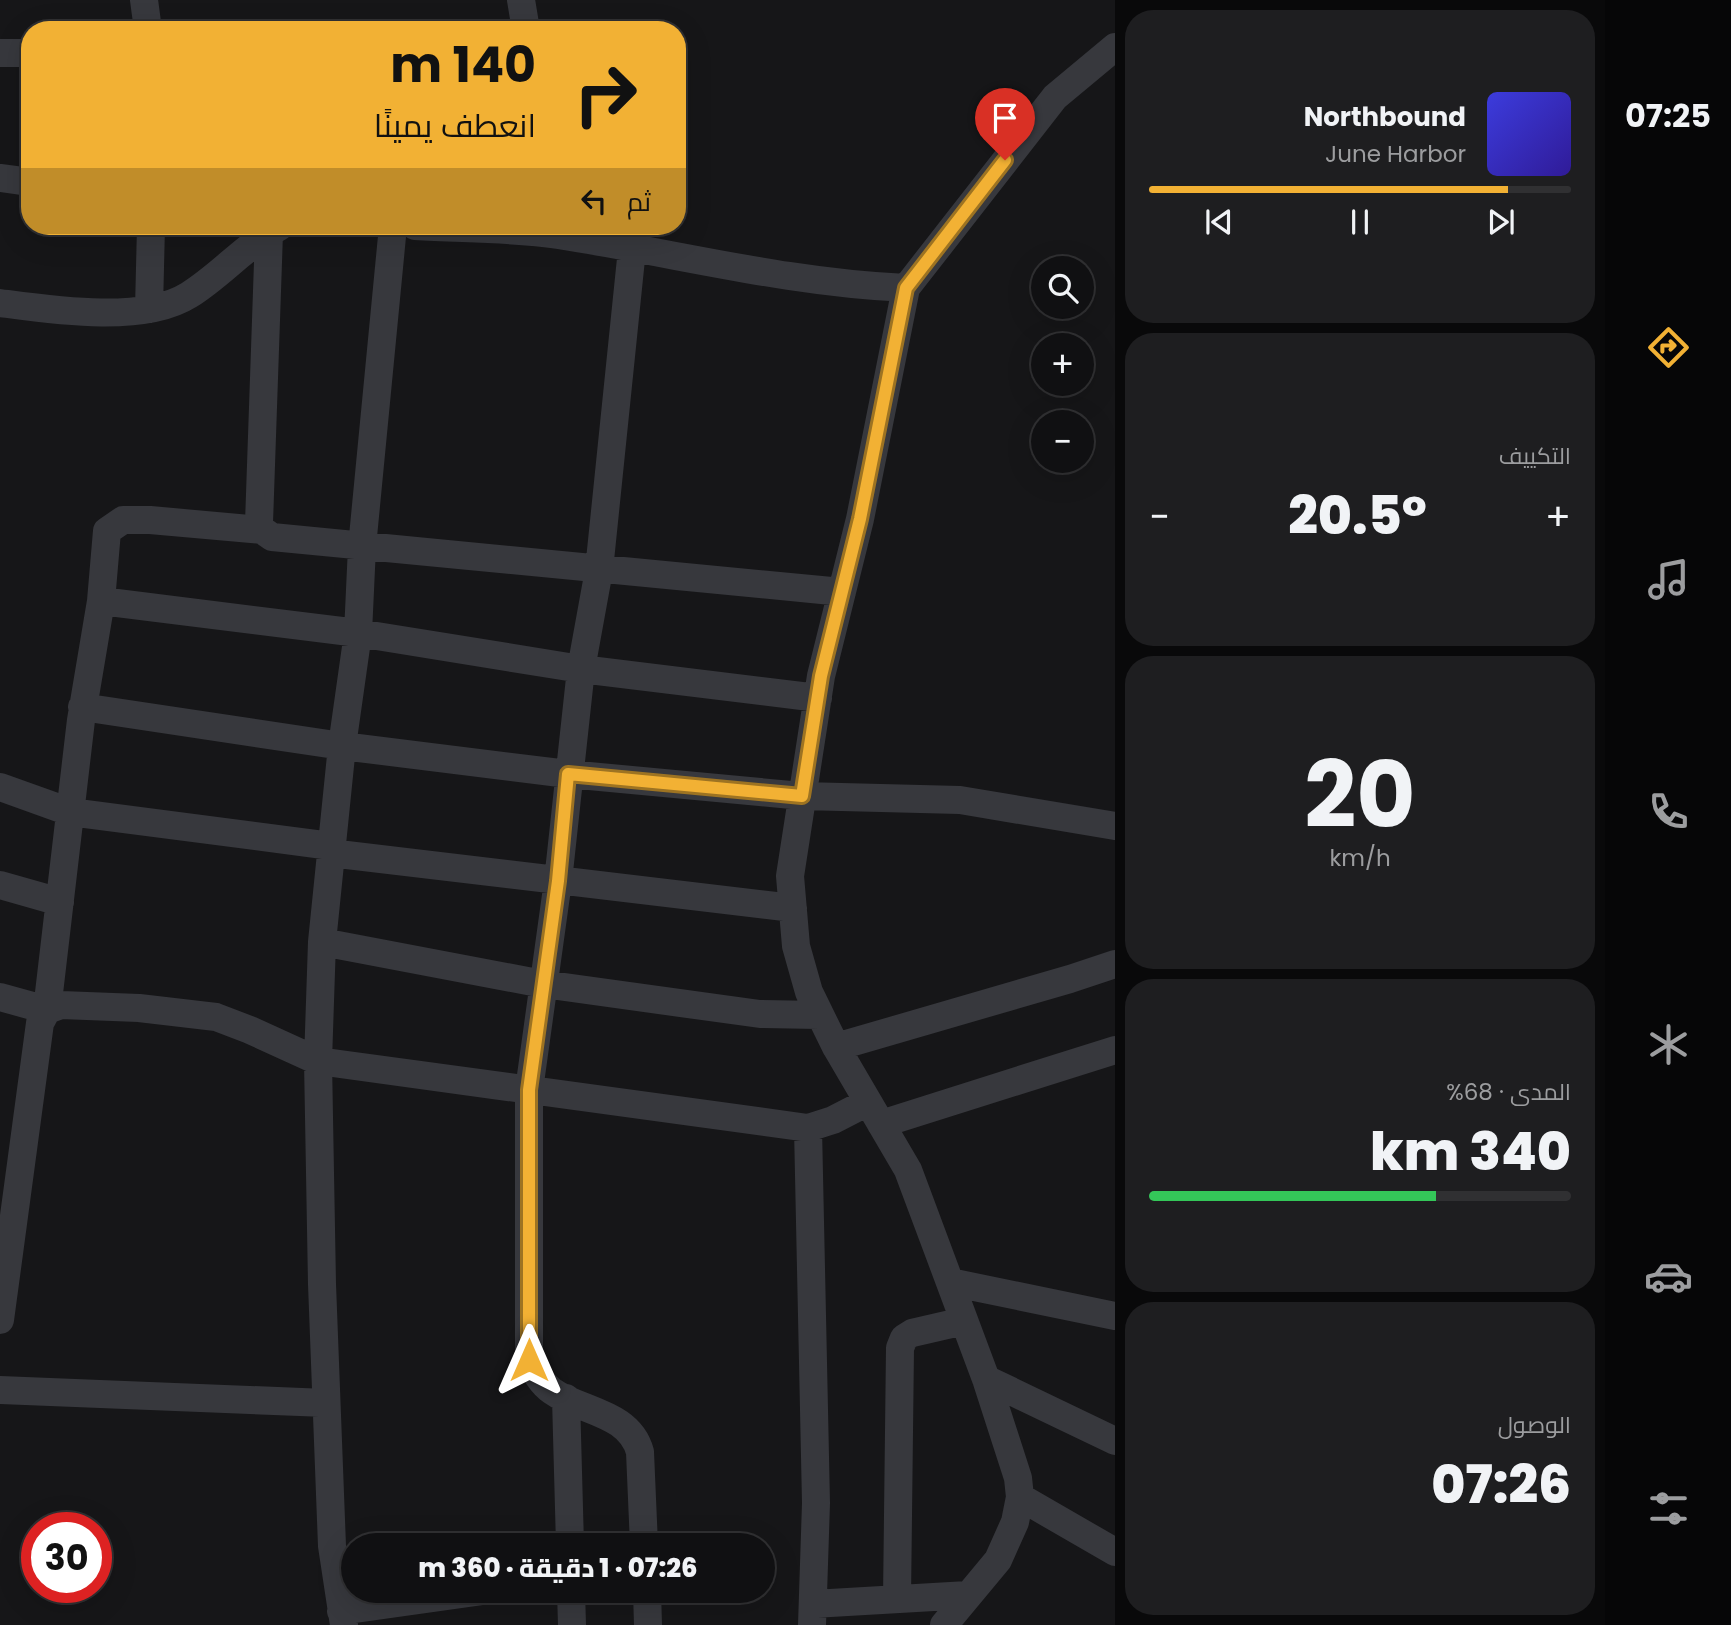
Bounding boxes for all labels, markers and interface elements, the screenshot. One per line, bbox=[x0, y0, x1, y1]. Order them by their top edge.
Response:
text: 140 m bbox=[390, 31, 536, 99]
icon: right bbox=[560, 49, 651, 140]
pin bbox=[975, 88, 1035, 160]
text: 07:25 bbox=[1625, 93, 1711, 138]
icon: arrive bbox=[986, 99, 1024, 137]
text: Northbound bbox=[1304, 99, 1466, 135]
text: انعطف يمينًا bbox=[374, 103, 536, 148]
text: June Harbor bbox=[1325, 138, 1466, 170]
icon: left bbox=[575, 182, 613, 220]
text: ثم bbox=[627, 184, 651, 220]
icon: previous bbox=[1200, 203, 1238, 241]
icon: pause bbox=[1341, 203, 1379, 241]
icon: next bbox=[1482, 203, 1520, 241]
map controls bbox=[1031, 256, 1094, 473]
button: search bbox=[1031, 256, 1094, 319]
icon: directions bbox=[1644, 323, 1693, 372]
button: + bbox=[1031, 333, 1094, 396]
button: − bbox=[1031, 410, 1094, 473]
text: التكييف bbox=[1499, 440, 1571, 472]
text: 20.5° bbox=[1288, 479, 1427, 552]
text: − bbox=[1149, 490, 1170, 543]
text: + bbox=[1545, 490, 1571, 543]
icon: music bbox=[1644, 555, 1693, 604]
text: 20 bbox=[1304, 731, 1416, 859]
icon: phone bbox=[1644, 787, 1693, 836]
text: km/h bbox=[1329, 842, 1391, 874]
icon: climate bbox=[1644, 1020, 1693, 1069]
text: المدى · 68% bbox=[1446, 1076, 1571, 1108]
text: 340 km bbox=[1370, 1115, 1571, 1188]
icon: car bbox=[1644, 1252, 1693, 1301]
position arrow bbox=[492, 1323, 566, 1397]
text: الوصول bbox=[1498, 1409, 1571, 1441]
text: 07:26 bbox=[1431, 1448, 1571, 1521]
icon: filters bbox=[1644, 1484, 1693, 1533]
speed limit sign: 30 bbox=[21, 1512, 112, 1603]
text: 07:26 · 1 دقيقة · 360 m bbox=[418, 1550, 698, 1586]

